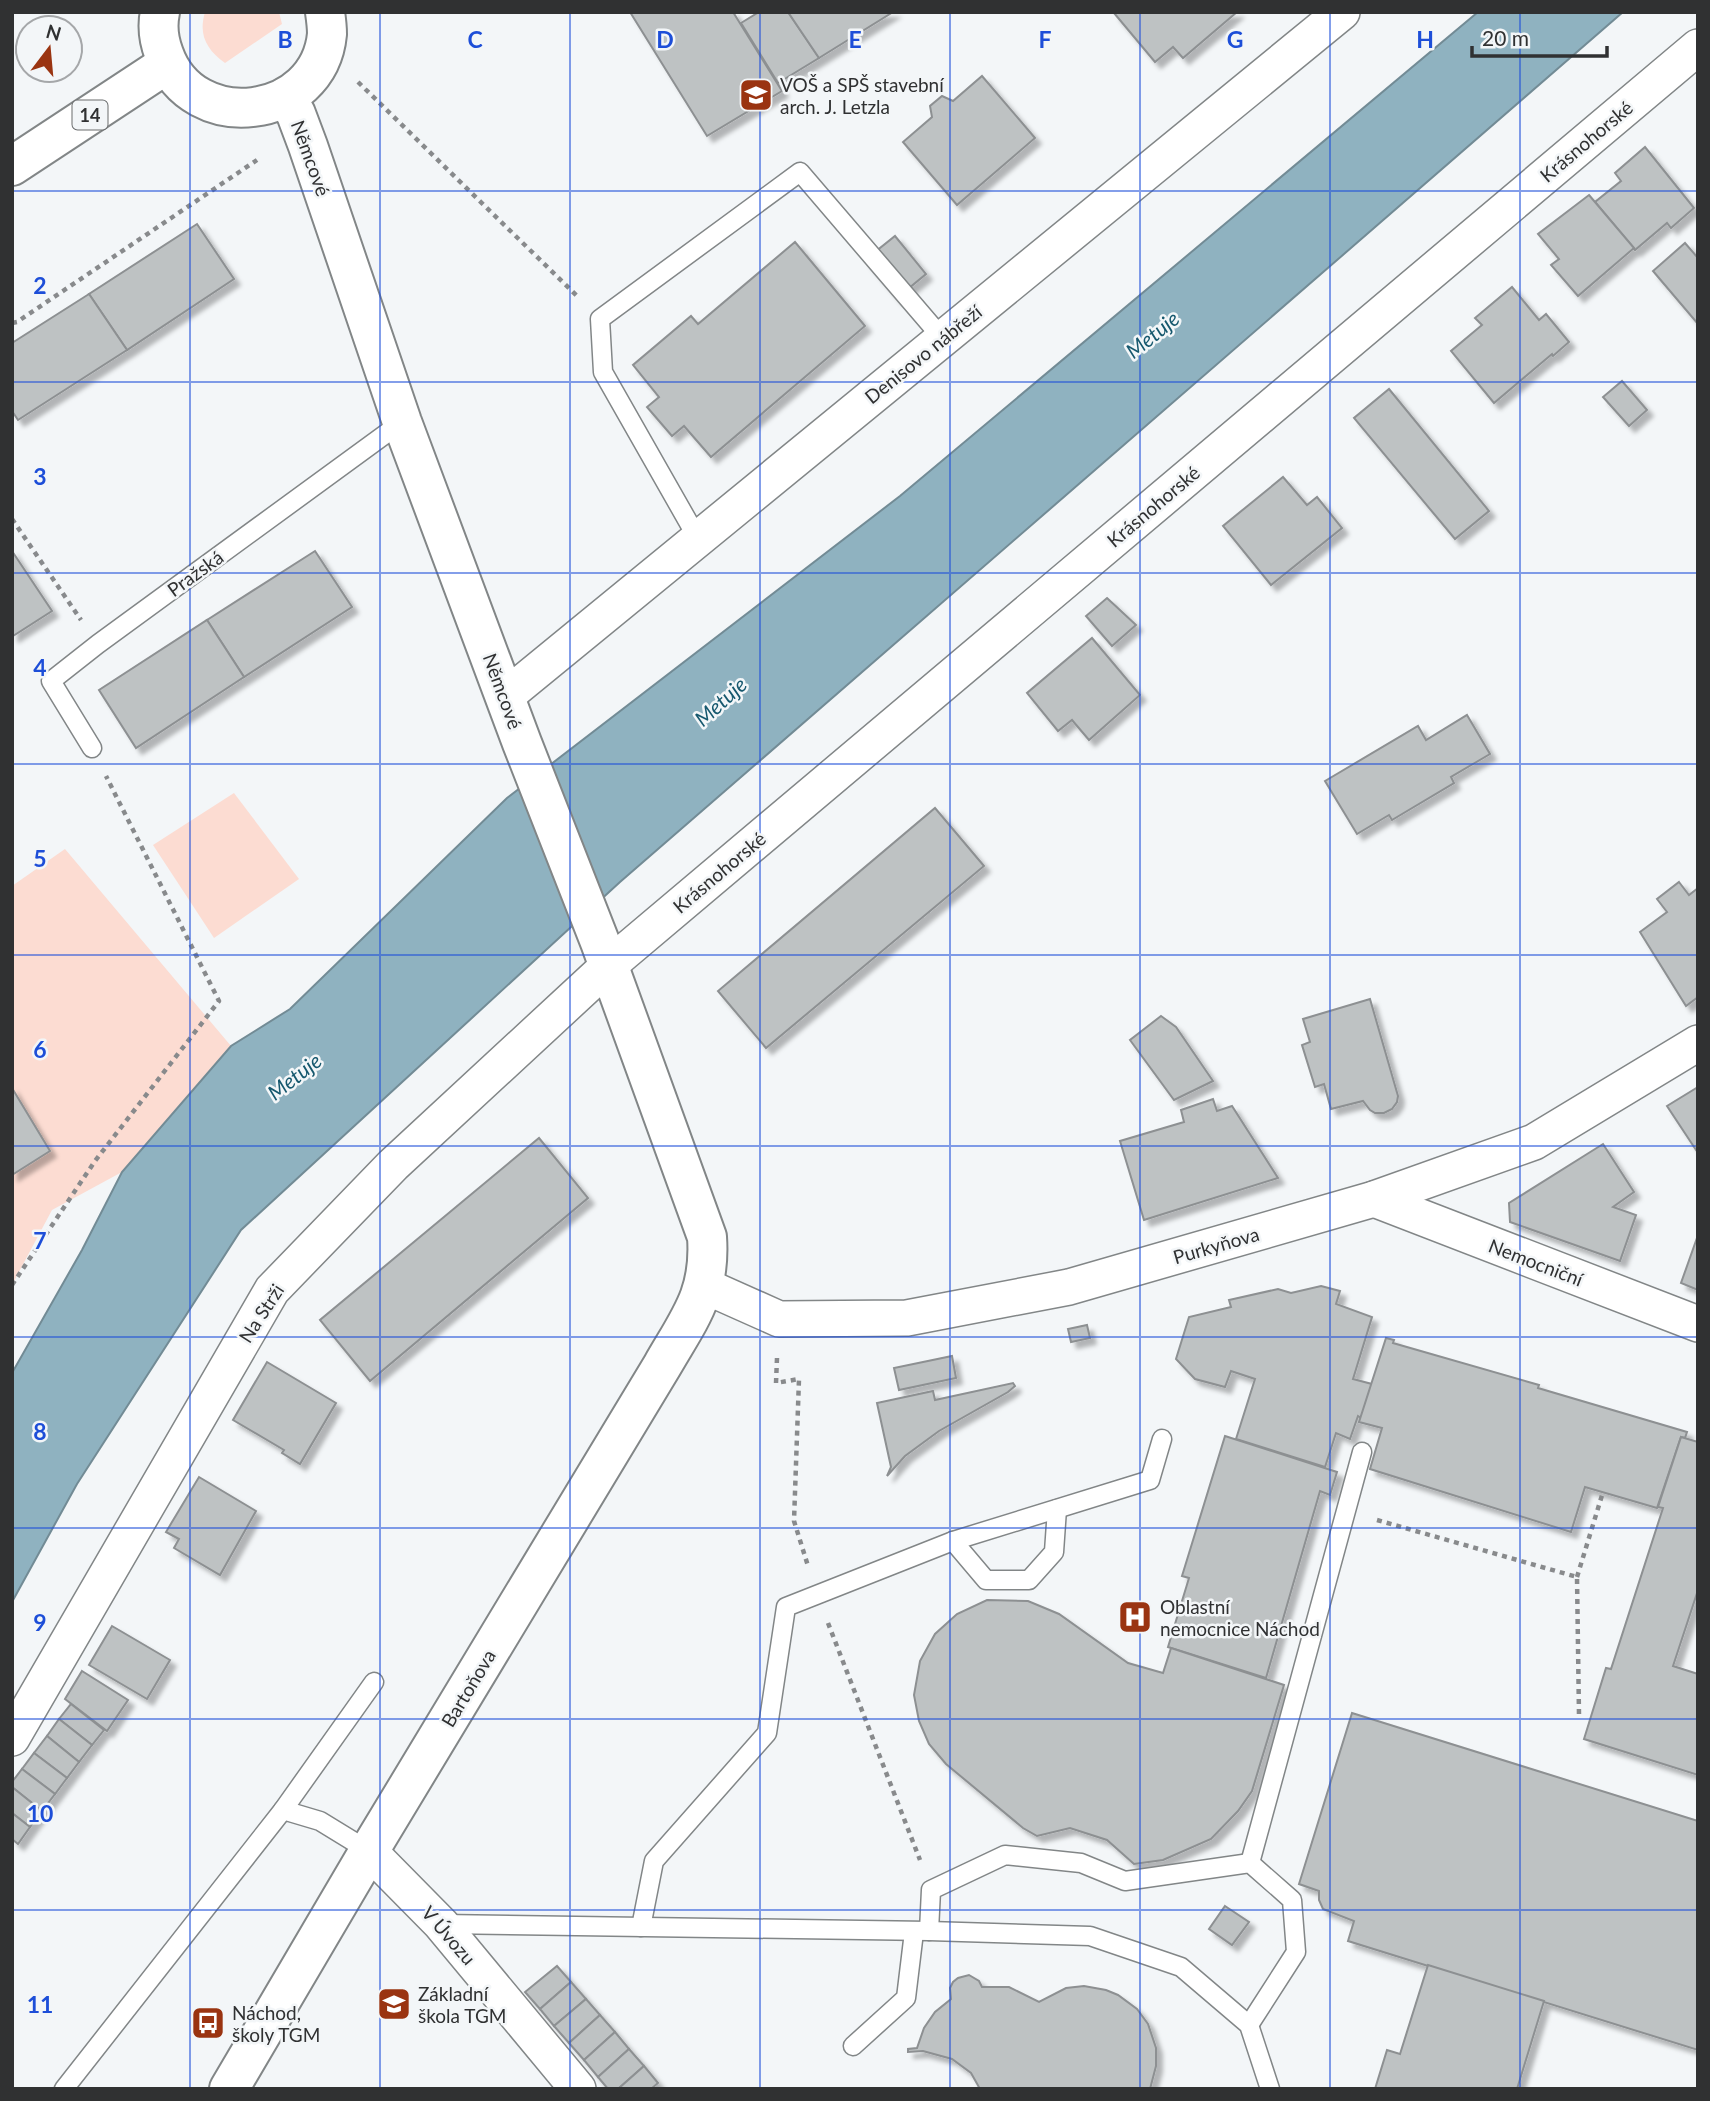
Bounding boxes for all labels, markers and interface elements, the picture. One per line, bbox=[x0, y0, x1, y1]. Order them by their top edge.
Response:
north arrow bbox=[14, 14, 84, 84]
scale bar bbox=[1472, 14, 1607, 58]
text: N bbox=[44, 19, 64, 45]
text: B bbox=[277, 25, 293, 53]
text: C bbox=[467, 25, 483, 53]
text: D bbox=[656, 25, 674, 53]
text: E bbox=[848, 25, 862, 53]
text: F bbox=[1038, 25, 1052, 53]
text: G bbox=[1227, 25, 1243, 53]
text: H bbox=[1416, 25, 1434, 53]
text: 20 m bbox=[1482, 25, 1529, 50]
place label: VOŠ a SPŠ stavební arch. J. Letzla bbox=[780, 73, 945, 118]
school or university icon: VOŠ a SPŠ stavební arch. J. Letzla bbox=[737, 76, 775, 114]
street label: Krásnohorské bbox=[1535, 96, 1637, 186]
road number: 14 bbox=[72, 100, 108, 130]
street label: Němcové bbox=[287, 117, 335, 199]
text: 2 bbox=[33, 271, 47, 299]
street label: Denisovo nábřeží bbox=[860, 299, 987, 408]
water label: Metuje bbox=[1120, 305, 1184, 363]
street label: Krásnohorské bbox=[1102, 461, 1204, 551]
text: 3 bbox=[33, 462, 47, 490]
street label: Pražská bbox=[163, 545, 227, 601]
street label: Němcové bbox=[479, 650, 527, 732]
text: 4 bbox=[33, 653, 47, 681]
water label: Metuje bbox=[689, 671, 751, 731]
street label: Krásnohorské bbox=[668, 827, 770, 917]
text: 5 bbox=[33, 844, 47, 872]
text: 6 bbox=[33, 1035, 47, 1063]
water label: Metuje bbox=[262, 1047, 326, 1105]
street label: Purkyňova bbox=[1170, 1222, 1262, 1268]
text: 7 bbox=[33, 1226, 47, 1254]
street label: Nemocniční bbox=[1486, 1234, 1588, 1291]
street label: Na Strži bbox=[234, 1279, 288, 1347]
text: 8 bbox=[33, 1417, 47, 1445]
place label: Oblastní nemocnice Náchod bbox=[1160, 1595, 1320, 1640]
hospital icon: Oblastní nemocnice Náchod bbox=[1116, 1598, 1154, 1636]
text: 9 bbox=[33, 1608, 47, 1636]
street label: Bartoňova bbox=[436, 1645, 500, 1731]
text: 10 bbox=[27, 1799, 53, 1827]
street label: V Úvozu bbox=[417, 1901, 481, 1969]
place label: Základní škola TGM bbox=[418, 1982, 506, 2027]
school or university icon: Základní škola TGM bbox=[375, 1985, 413, 2023]
text: 11 bbox=[27, 1990, 53, 2018]
place label: Náchod, školy TGM bbox=[232, 2001, 320, 2046]
bus stop icon: Náchod, školy TGM bbox=[189, 2004, 227, 2042]

